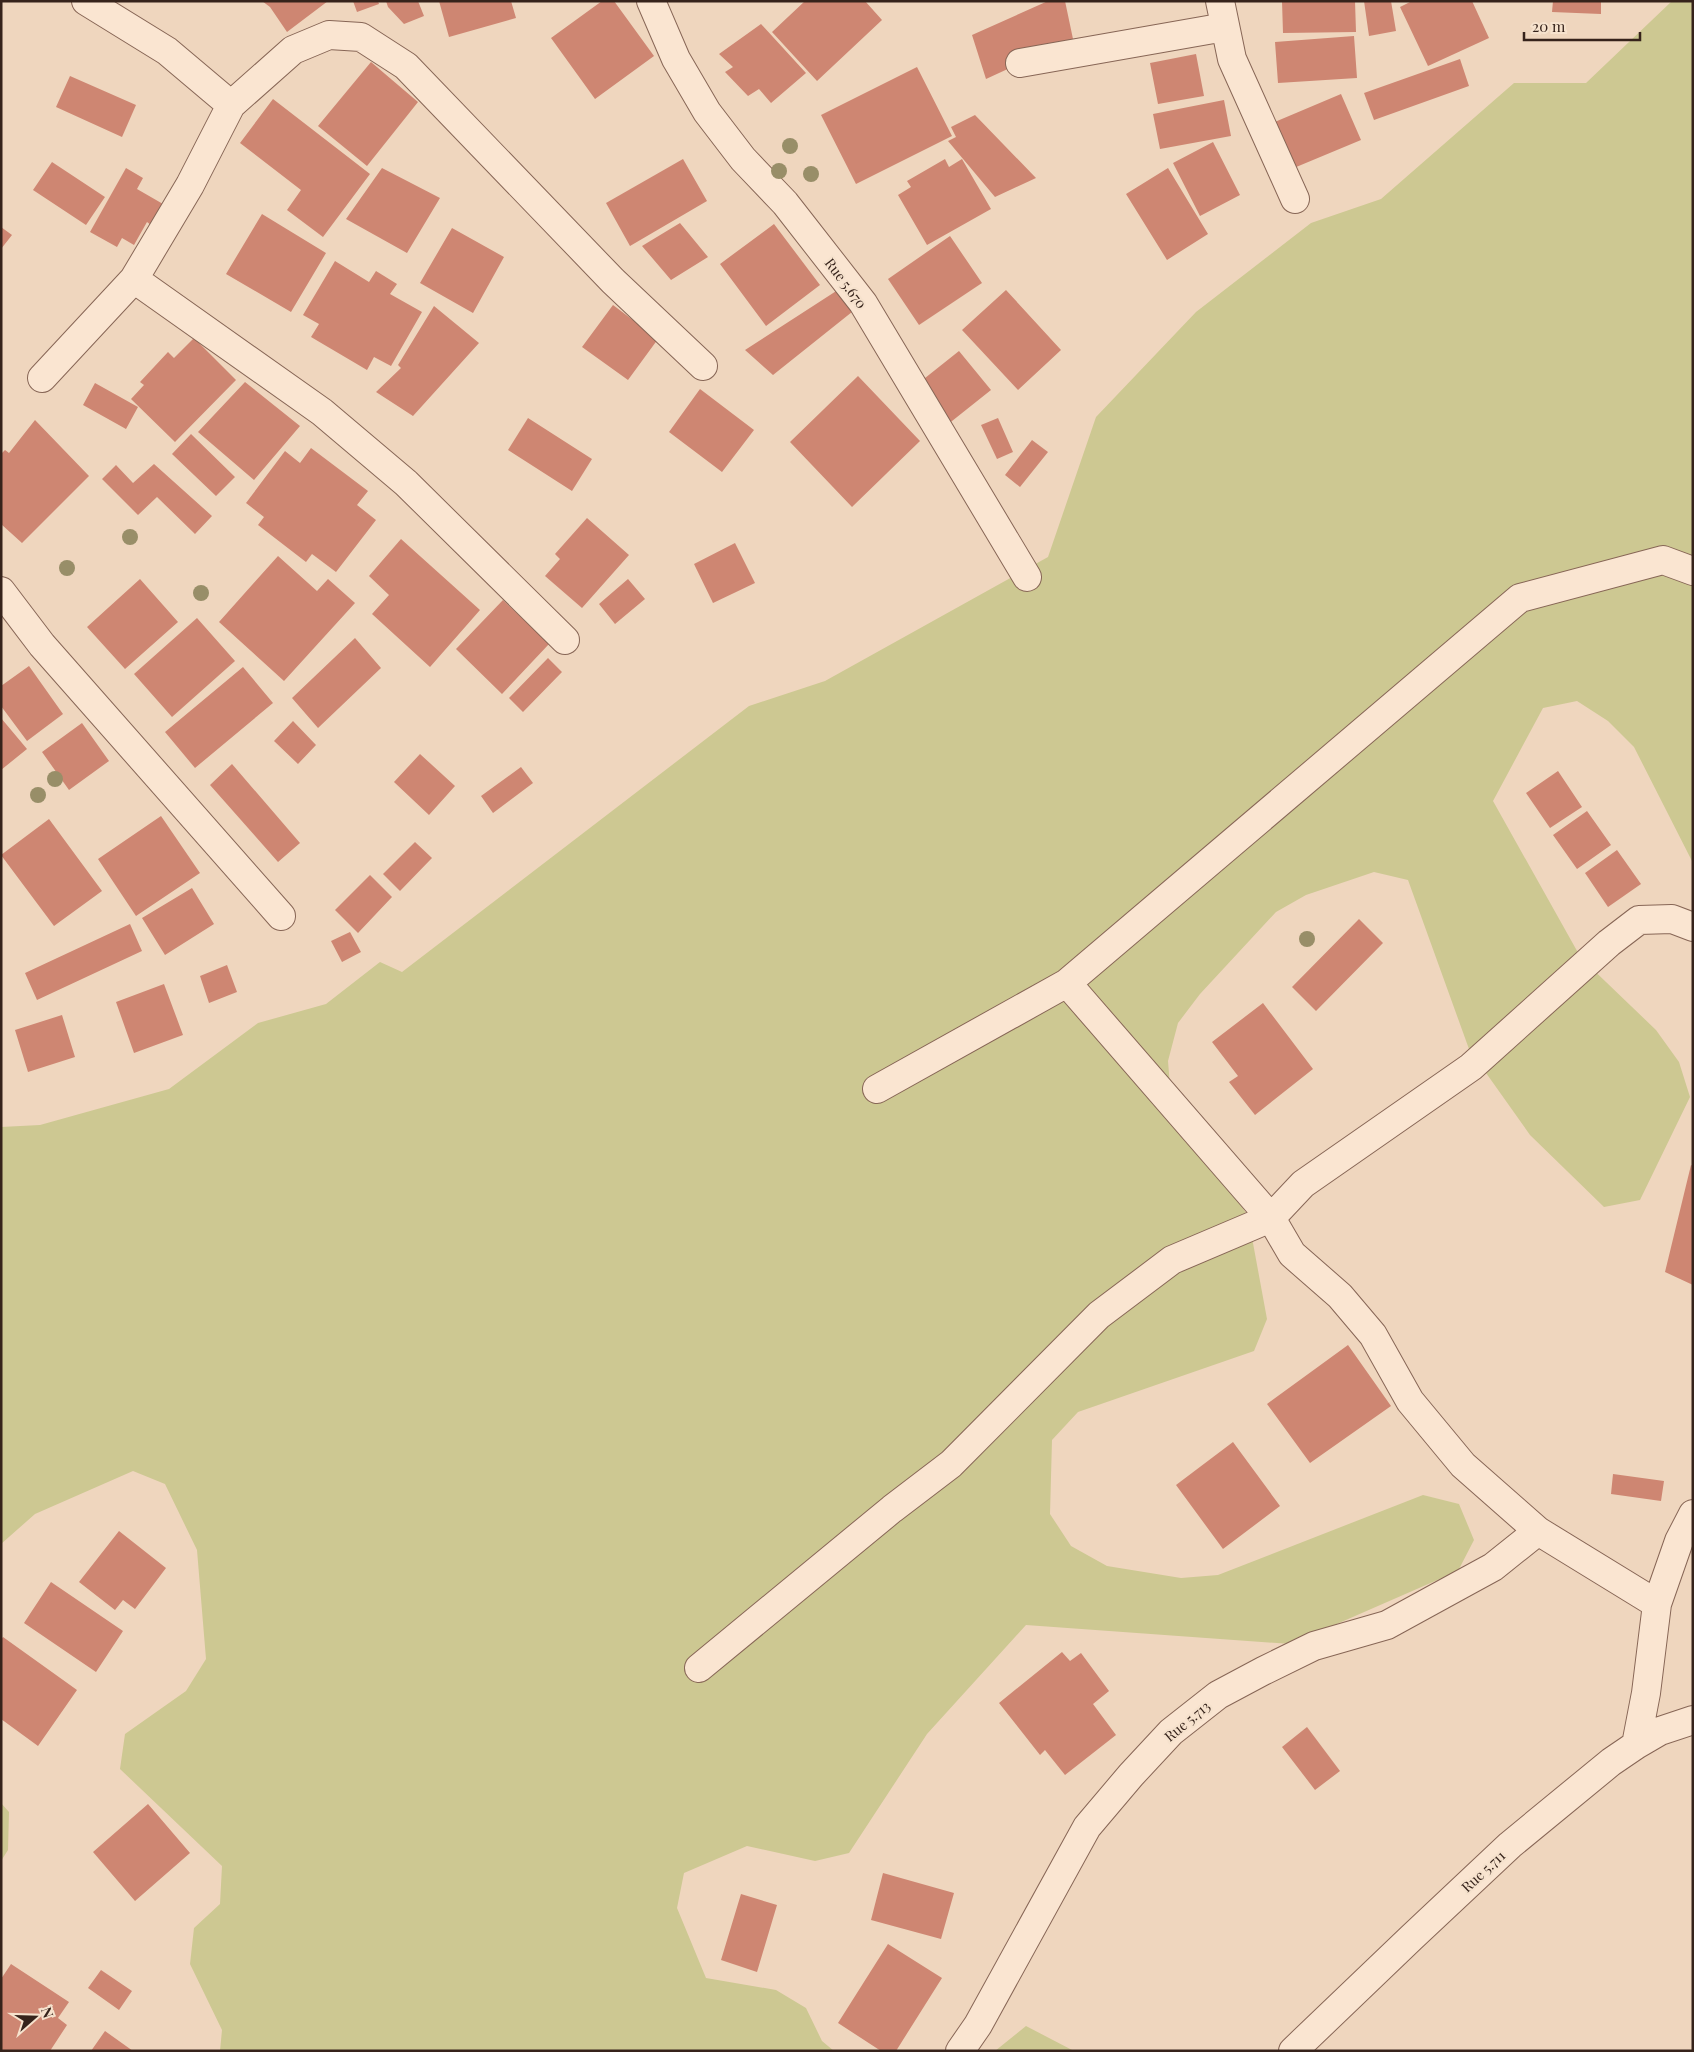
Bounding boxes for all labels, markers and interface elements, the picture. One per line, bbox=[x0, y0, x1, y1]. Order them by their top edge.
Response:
scale bar bbox=[1524, 10, 1640, 42]
text: 20 m bbox=[1532, 16, 1566, 36]
street label: Rue 5.670 bbox=[821, 254, 871, 312]
street label: Rue 5.713 bbox=[1160, 1696, 1214, 1746]
street label: Rue 5.711 bbox=[1457, 1846, 1509, 1896]
north arrow bbox=[10, 1992, 60, 2042]
text: N bbox=[37, 2004, 58, 2020]

